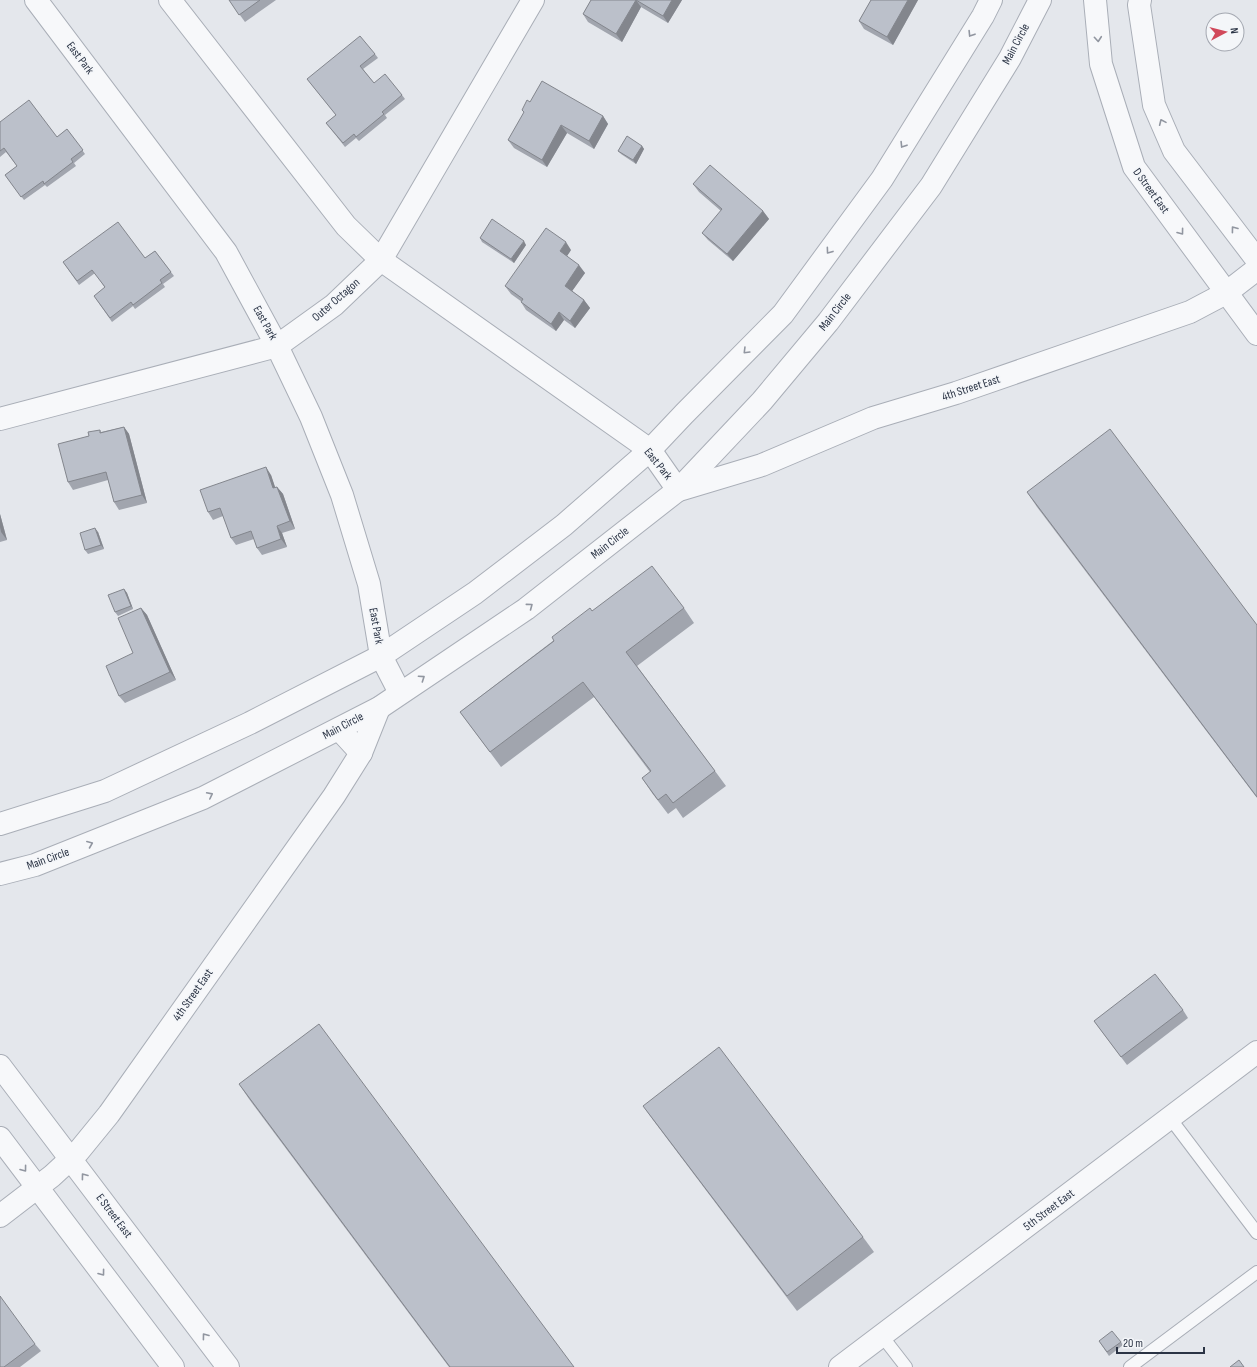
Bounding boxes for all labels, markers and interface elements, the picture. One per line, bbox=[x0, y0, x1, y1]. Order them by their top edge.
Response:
north arrow bbox=[1205, 12, 1245, 52]
street label: Main Circle bbox=[999, 21, 1033, 67]
text: N bbox=[1228, 27, 1241, 35]
one-way arrow bbox=[969, 30, 976, 37]
one-way arrow bbox=[1094, 36, 1103, 42]
street label: East Park bbox=[63, 39, 97, 78]
one-way arrow bbox=[1158, 118, 1166, 125]
one-way arrow bbox=[901, 140, 908, 147]
street label: D Street East bbox=[1130, 165, 1173, 217]
one-way arrow bbox=[1231, 227, 1238, 234]
one-way arrow bbox=[1176, 228, 1184, 235]
one-way arrow bbox=[827, 247, 834, 254]
street label: Outer Octagon bbox=[309, 275, 363, 325]
street label: Main Circle bbox=[815, 290, 855, 334]
street label: East Park bbox=[250, 303, 281, 343]
one-way arrow bbox=[743, 346, 751, 354]
street label: 4th Street East bbox=[940, 371, 1002, 404]
street label: East Park bbox=[641, 445, 676, 483]
street label: Main Circle bbox=[588, 523, 632, 563]
one-way arrow bbox=[525, 603, 532, 610]
street label: East Park bbox=[365, 607, 387, 646]
one-way arrow bbox=[418, 676, 425, 683]
street label: Main Circle bbox=[320, 709, 366, 743]
one-way arrow bbox=[206, 792, 213, 800]
one-way arrow bbox=[86, 840, 93, 848]
street label: Main Circle bbox=[25, 844, 71, 874]
street label: 4th Street East bbox=[170, 966, 217, 1024]
one-way arrow bbox=[19, 1165, 26, 1172]
one-way arrow bbox=[82, 1174, 89, 1181]
street label: 5th Street East bbox=[1020, 1186, 1078, 1234]
street label: E Street East bbox=[93, 1191, 136, 1241]
one-way arrow bbox=[97, 1269, 105, 1276]
scale bar bbox=[1117, 1329, 1204, 1355]
one-way arrow bbox=[202, 1333, 209, 1340]
text: 20 m bbox=[1123, 1336, 1143, 1351]

